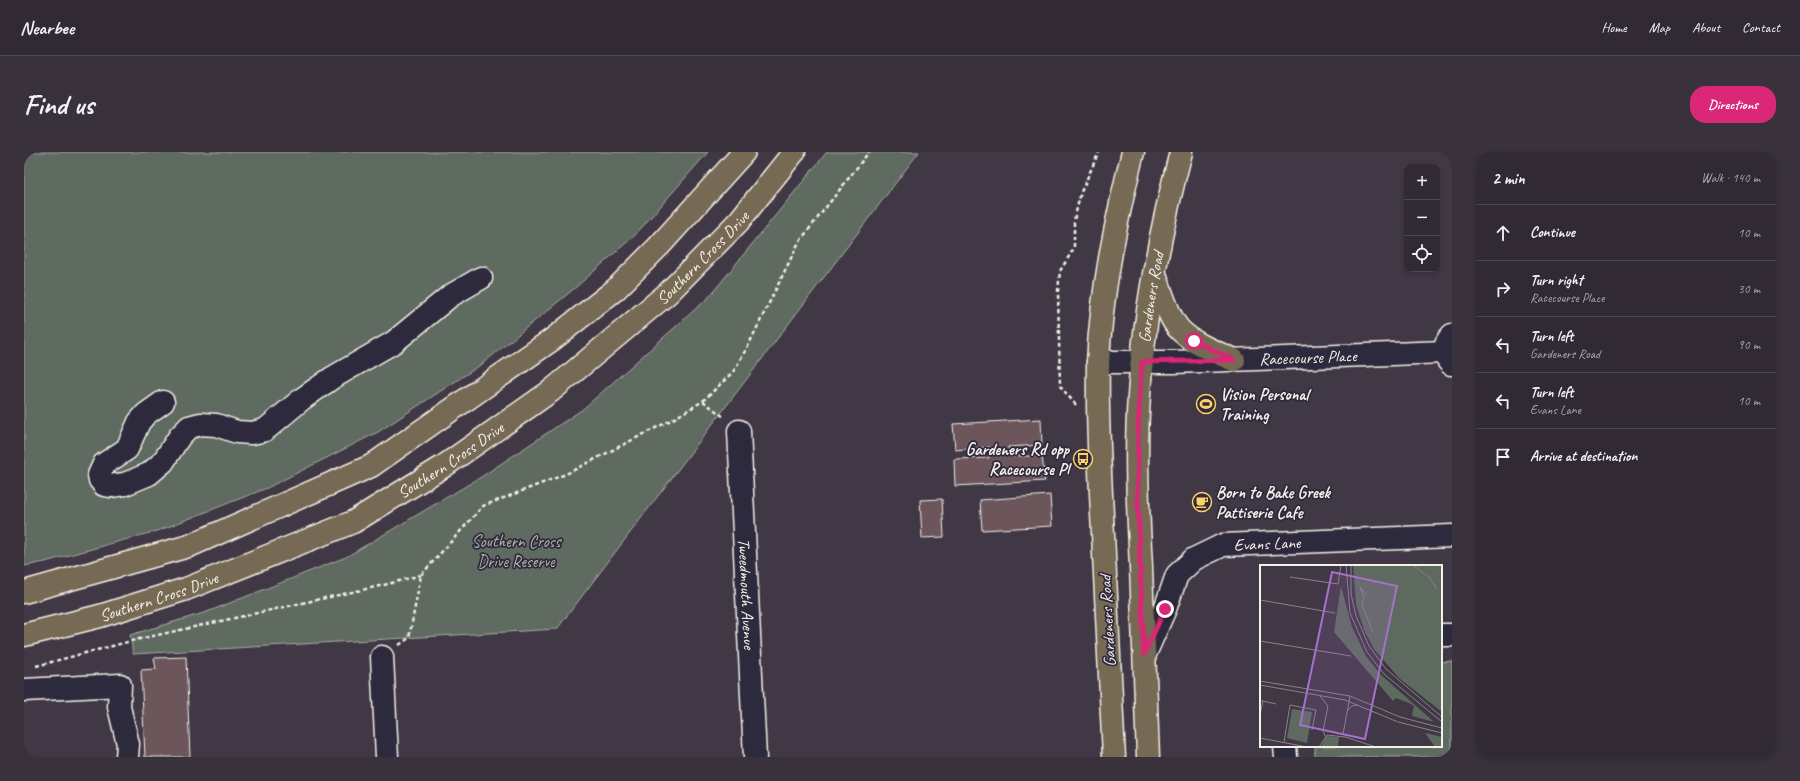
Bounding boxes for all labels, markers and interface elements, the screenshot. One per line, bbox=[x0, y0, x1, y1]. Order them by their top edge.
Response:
text: Nearbee bbox=[20, 16, 74, 40]
text: Home bbox=[1601, 19, 1627, 36]
text: Map bbox=[1649, 19, 1670, 36]
text: About bbox=[1692, 19, 1720, 36]
text: Contact bbox=[1742, 19, 1780, 36]
button: Directions bbox=[1690, 86, 1776, 123]
text: Find us bbox=[24, 87, 94, 122]
map controls bbox=[1404, 164, 1440, 272]
button: + bbox=[1404, 164, 1440, 200]
text: 2 min bbox=[1492, 168, 1525, 189]
text: Walk · 140 m bbox=[1701, 170, 1760, 186]
button: − bbox=[1404, 200, 1440, 236]
street label: Southern Cross Drive bbox=[652, 206, 755, 309]
icon: ahead bbox=[1492, 222, 1514, 244]
text: Continue bbox=[1530, 223, 1575, 242]
text: 10 m bbox=[1738, 225, 1760, 241]
button: locate bbox=[1404, 236, 1440, 272]
street label: Gardeners Road bbox=[1134, 248, 1169, 344]
text: Turn right bbox=[1530, 271, 1583, 290]
icon: right bbox=[1492, 278, 1514, 300]
text: 30 m bbox=[1738, 281, 1760, 297]
text: Racecourse Place bbox=[1530, 290, 1604, 306]
text: Turn left bbox=[1530, 327, 1573, 346]
route start bbox=[1185, 332, 1203, 350]
icon: left bbox=[1492, 334, 1514, 356]
text: 90 m bbox=[1738, 337, 1760, 353]
street label: Racecourse Place bbox=[1259, 345, 1358, 370]
text: Gardeners Road bbox=[1530, 346, 1600, 362]
text: Turn left bbox=[1530, 383, 1573, 402]
place label: Vision Personal Training bbox=[1220, 384, 1311, 425]
icon: left bbox=[1492, 390, 1514, 412]
sports icon: Vision Personal Training bbox=[1195, 393, 1217, 415]
text: 10 m bbox=[1738, 393, 1760, 409]
text: Evans Lane bbox=[1530, 402, 1581, 418]
street label: Southern Cross Drive bbox=[394, 417, 509, 503]
place label: Gardeners Rd opp Racecourse Pl bbox=[966, 439, 1072, 480]
icon: arrive bbox=[1492, 446, 1514, 468]
text: Arrive at destination bbox=[1530, 447, 1637, 466]
bus stop icon: Gardeners Rd opp Racecourse Pl bbox=[1072, 448, 1094, 470]
place label: Born to Bake Greek Pattiserie Cafe bbox=[1216, 482, 1331, 523]
cafe icon: Born to Bake Greek Pattiserie Cafe bbox=[1191, 491, 1213, 513]
park label: Southern Cross Drive Reserve bbox=[472, 531, 563, 572]
street label: Evans Lane bbox=[1233, 532, 1302, 556]
street label: Tweedmouth Avenue bbox=[733, 538, 760, 651]
inset map bbox=[1260, 565, 1442, 747]
street label: Southern Cross Drive bbox=[97, 567, 222, 627]
street label: Gardeners Road bbox=[1094, 572, 1120, 667]
route end bbox=[1156, 600, 1174, 618]

